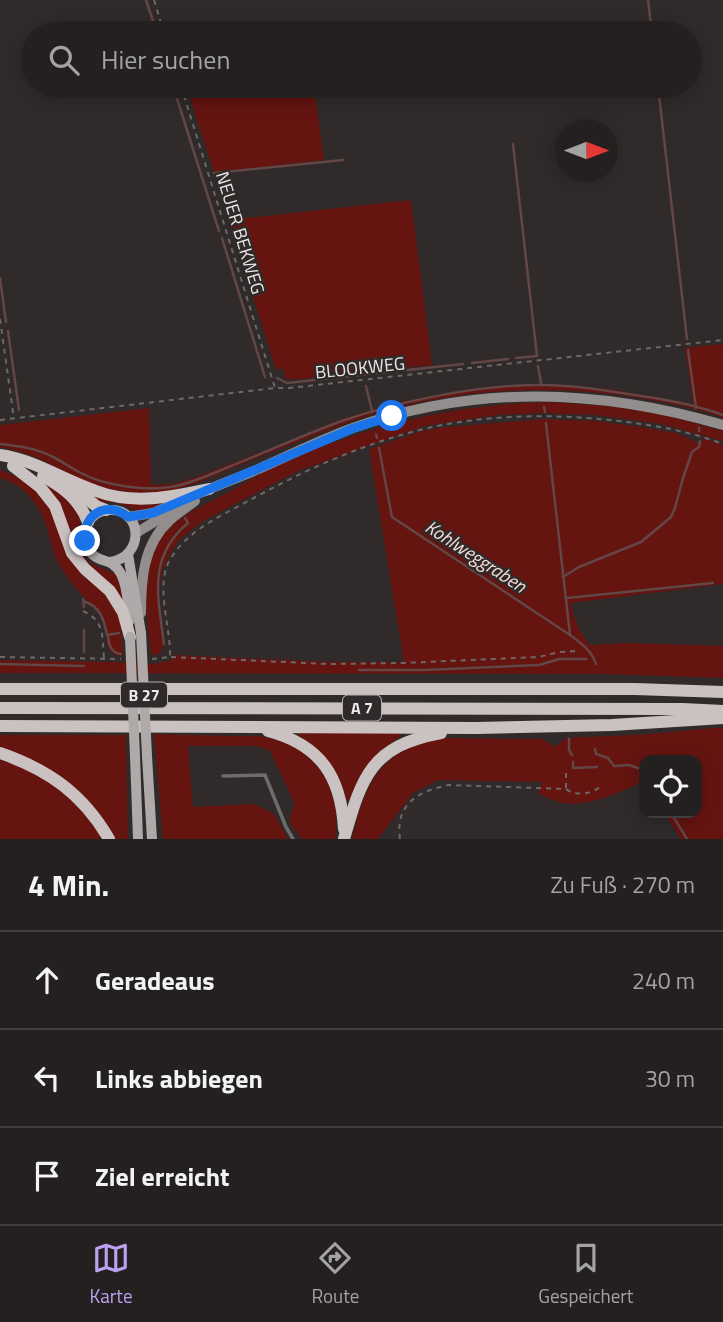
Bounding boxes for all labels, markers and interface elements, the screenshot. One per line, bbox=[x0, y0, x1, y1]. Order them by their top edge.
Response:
search box bbox=[21, 21, 702, 98]
text: Hier suchen bbox=[101, 40, 230, 79]
icon: search bbox=[45, 41, 83, 79]
north arrow bbox=[555, 119, 618, 182]
street label: NEUER BEKWEG bbox=[209, 168, 272, 297]
street label: BLOOKWEG bbox=[314, 349, 406, 386]
route start bbox=[376, 400, 407, 431]
water label: Kohlweggraben bbox=[420, 512, 533, 600]
route end bbox=[69, 525, 100, 556]
road number: B 27 bbox=[121, 682, 167, 708]
road number: A 7 bbox=[343, 695, 381, 720]
map controls bbox=[639, 755, 702, 818]
button: locate bbox=[639, 755, 702, 818]
text: 4 Min. bbox=[28, 862, 109, 908]
text: Zu Fuß · 270 m bbox=[551, 867, 695, 902]
icon: ahead bbox=[28, 961, 66, 999]
text: Geradeaus bbox=[95, 961, 215, 1000]
text: 240 m bbox=[632, 963, 695, 998]
icon: left bbox=[28, 1059, 66, 1097]
text: Links abbiegen bbox=[95, 1059, 263, 1098]
text: 30 m bbox=[645, 1061, 695, 1096]
icon: arrive bbox=[28, 1157, 66, 1195]
text: Ziel erreicht bbox=[95, 1157, 230, 1196]
tab: Karte bbox=[89, 1239, 133, 1310]
tab: Route bbox=[312, 1239, 359, 1310]
tab: Gespeichert bbox=[538, 1239, 634, 1310]

